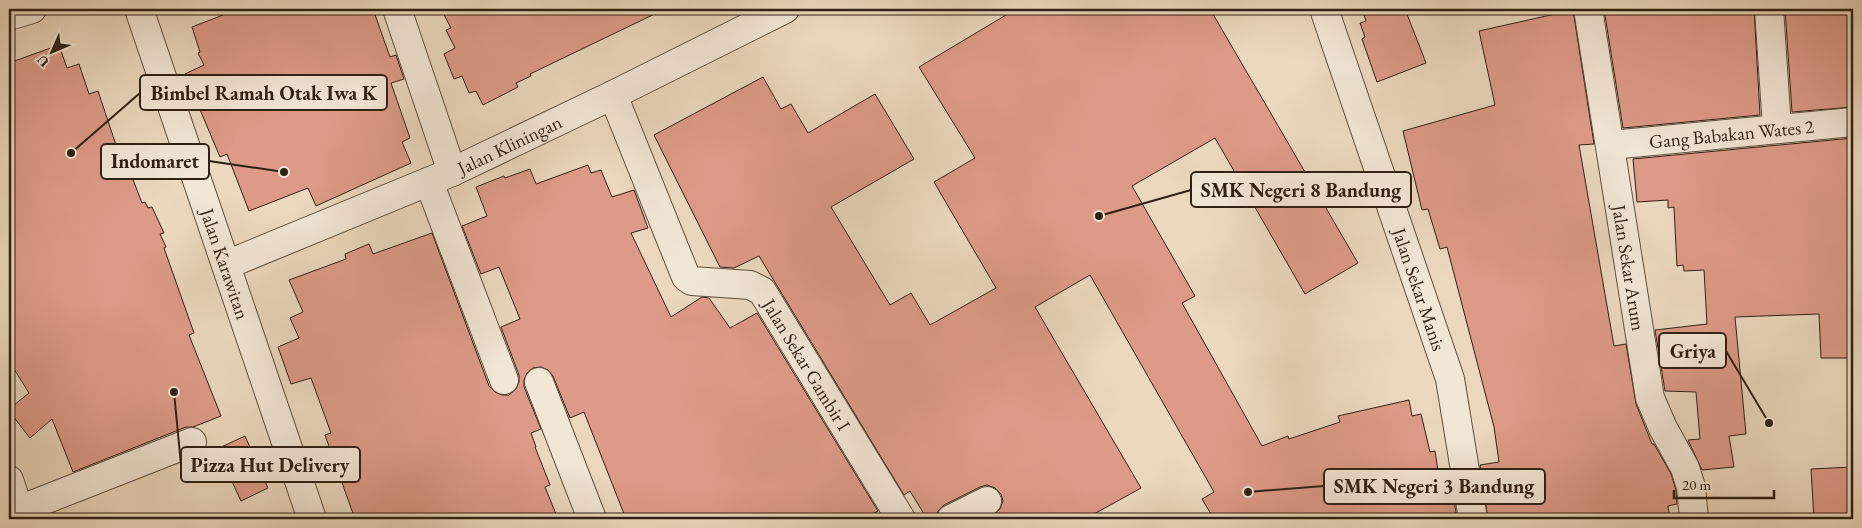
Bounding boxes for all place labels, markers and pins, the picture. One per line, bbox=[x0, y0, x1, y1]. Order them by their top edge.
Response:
callout: Bimbel Ramah Otak Iwa K bbox=[140, 75, 387, 110]
callout: Indomaret bbox=[101, 144, 209, 179]
callout: SMK Negeri 8 Bandung bbox=[1191, 172, 1411, 207]
callout: Griya bbox=[1659, 333, 1726, 368]
callout: Pizza Hut Delivery bbox=[181, 447, 360, 482]
callout: SMK Negeri 3 Bandung bbox=[1324, 469, 1545, 504]

